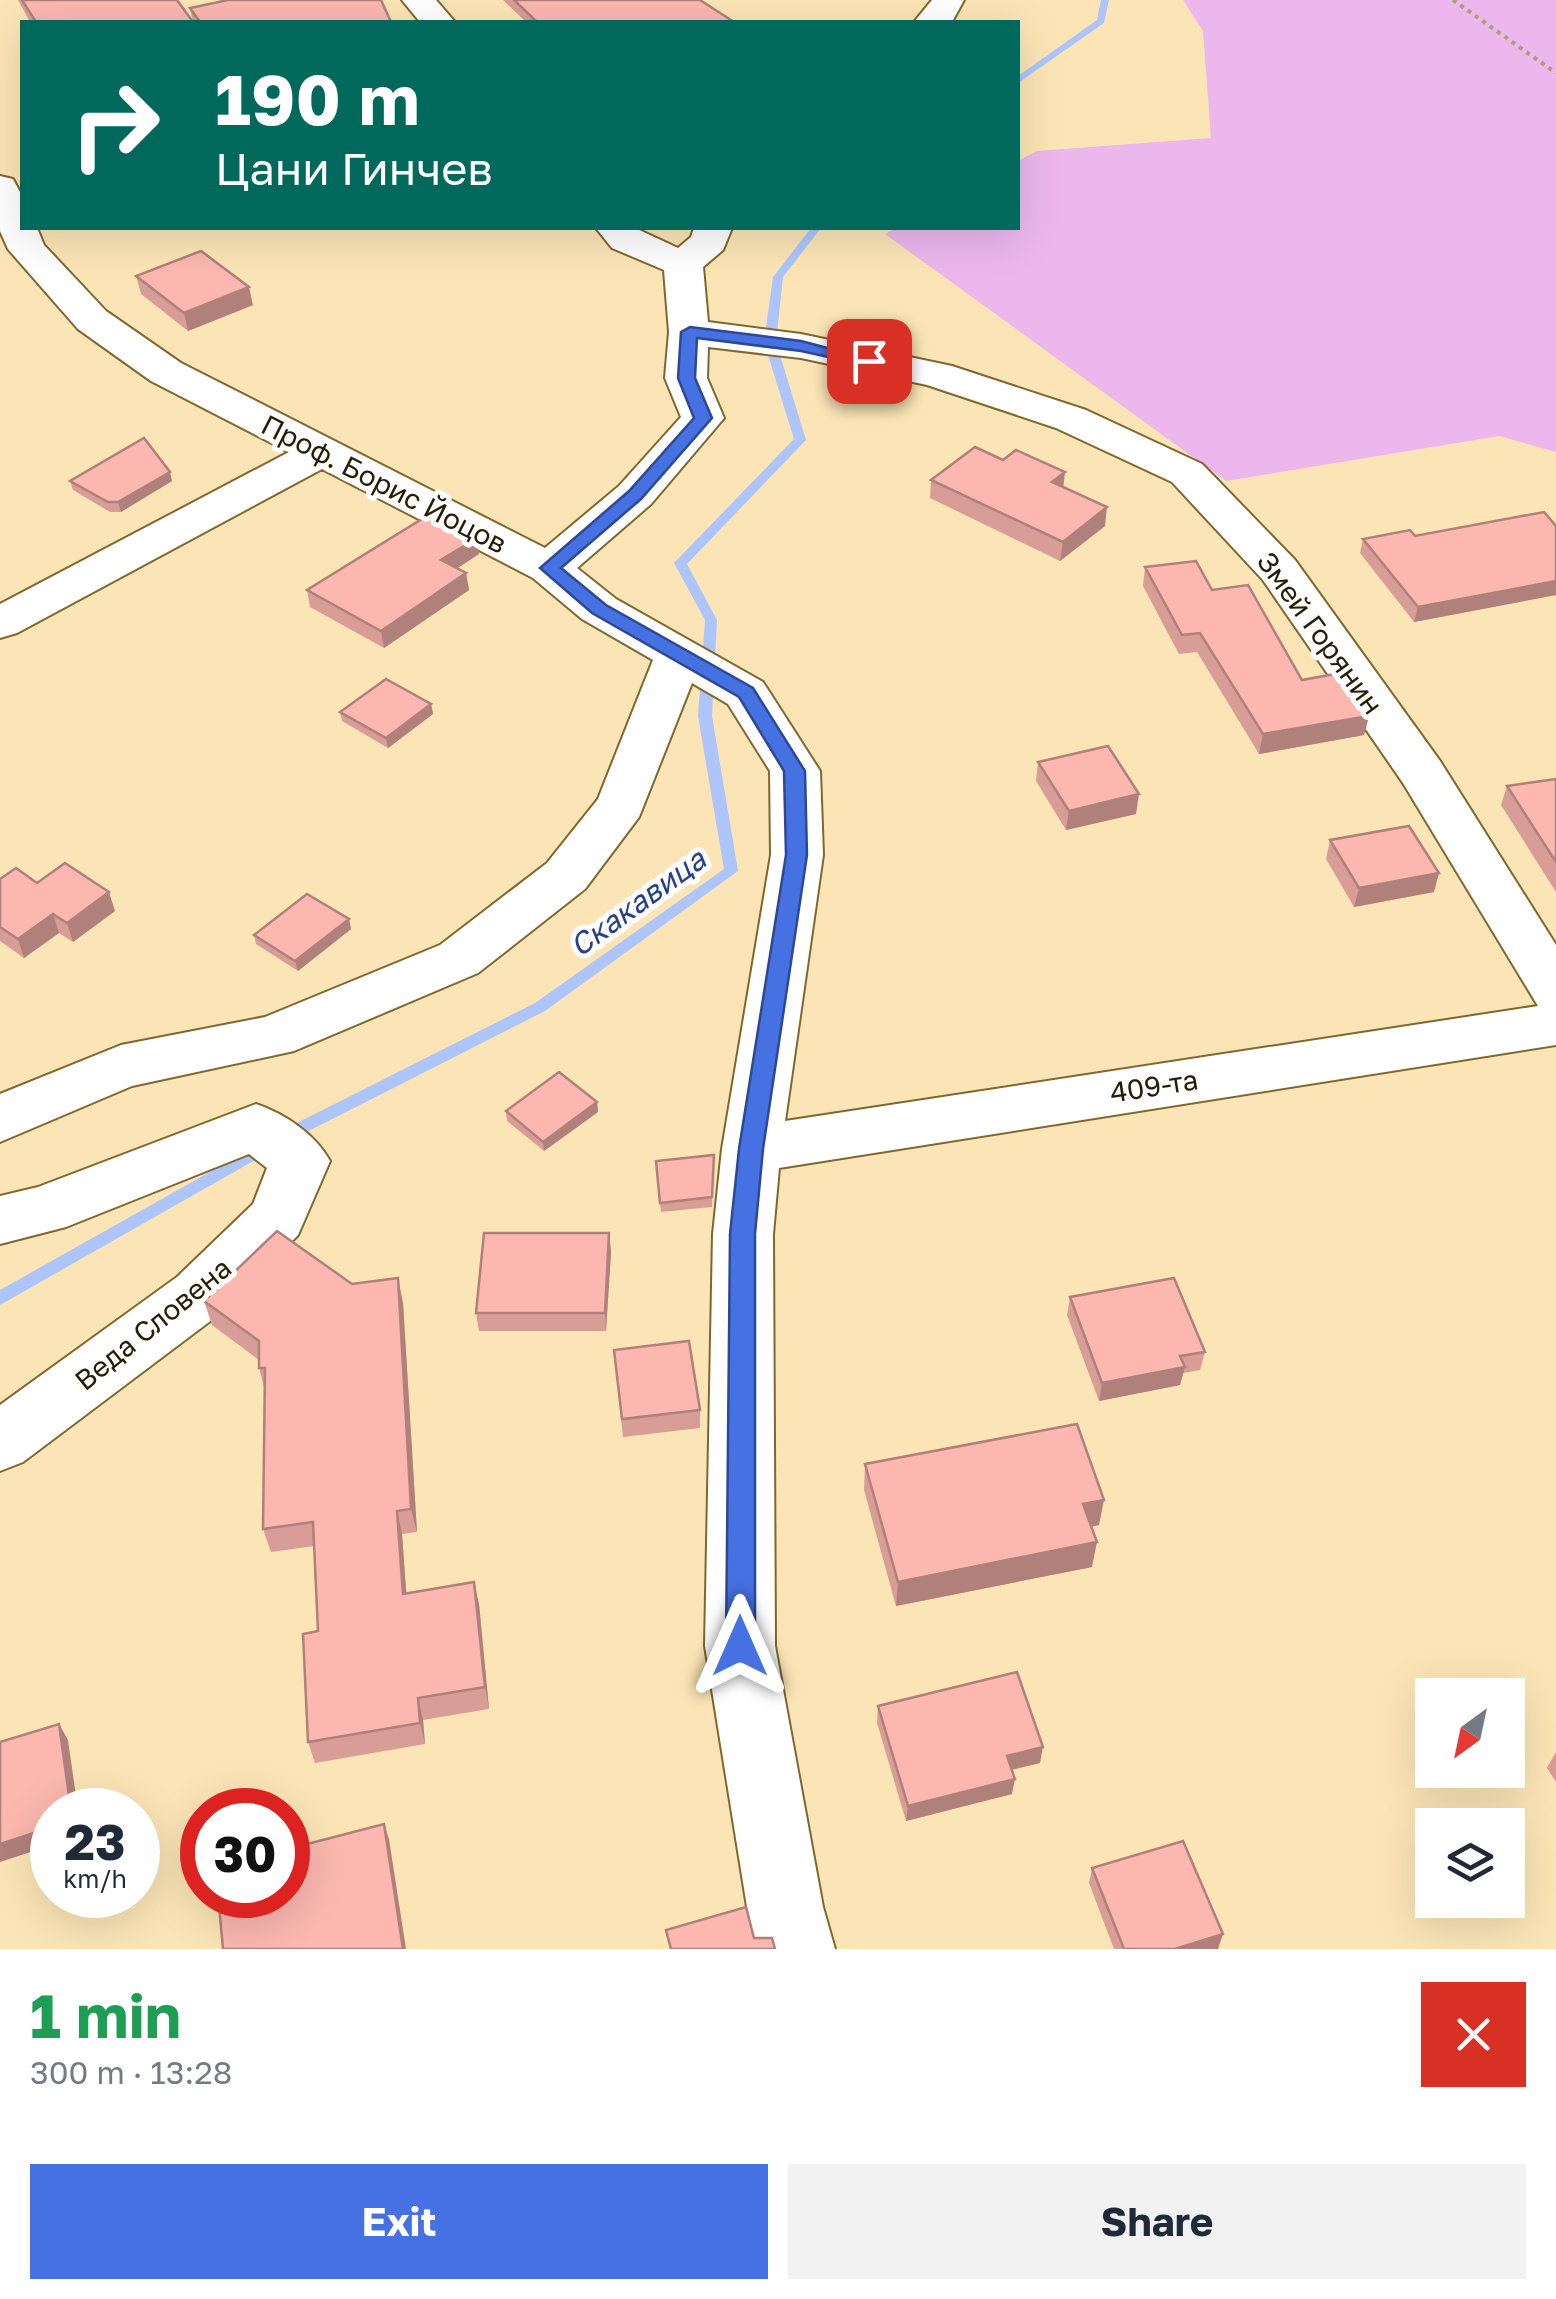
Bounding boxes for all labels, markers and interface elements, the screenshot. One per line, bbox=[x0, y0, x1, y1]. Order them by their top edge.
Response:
text: 190 m bbox=[215, 56, 420, 140]
icon: right bbox=[50, 60, 180, 190]
text: Цани Гинчев bbox=[215, 141, 493, 195]
pin bbox=[827, 319, 912, 404]
icon: arrive bbox=[842, 334, 897, 389]
street label: Проф. Борис Йоцов bbox=[256, 407, 512, 560]
street label: Змей Горянин bbox=[1251, 545, 1390, 720]
water label: Скакавица bbox=[562, 840, 713, 964]
street label: 409-та bbox=[1108, 1062, 1200, 1109]
street label: Веда Словена bbox=[68, 1251, 237, 1397]
position arrow bbox=[688, 1594, 792, 1698]
north arrow bbox=[1415, 1678, 1525, 1788]
map controls bbox=[1415, 1678, 1525, 1918]
speed limit sign: 30 bbox=[180, 1788, 310, 1918]
button: layers bbox=[1415, 1808, 1525, 1918]
text: 23 bbox=[64, 1811, 125, 1871]
text: km/h bbox=[63, 1863, 127, 1894]
text: 1 min bbox=[30, 1979, 181, 2051]
button: close bbox=[1421, 1982, 1526, 2087]
text: 300 m · 13:28 bbox=[30, 2053, 232, 2091]
button: Exit bbox=[30, 2164, 768, 2279]
button: Share bbox=[788, 2164, 1526, 2279]

